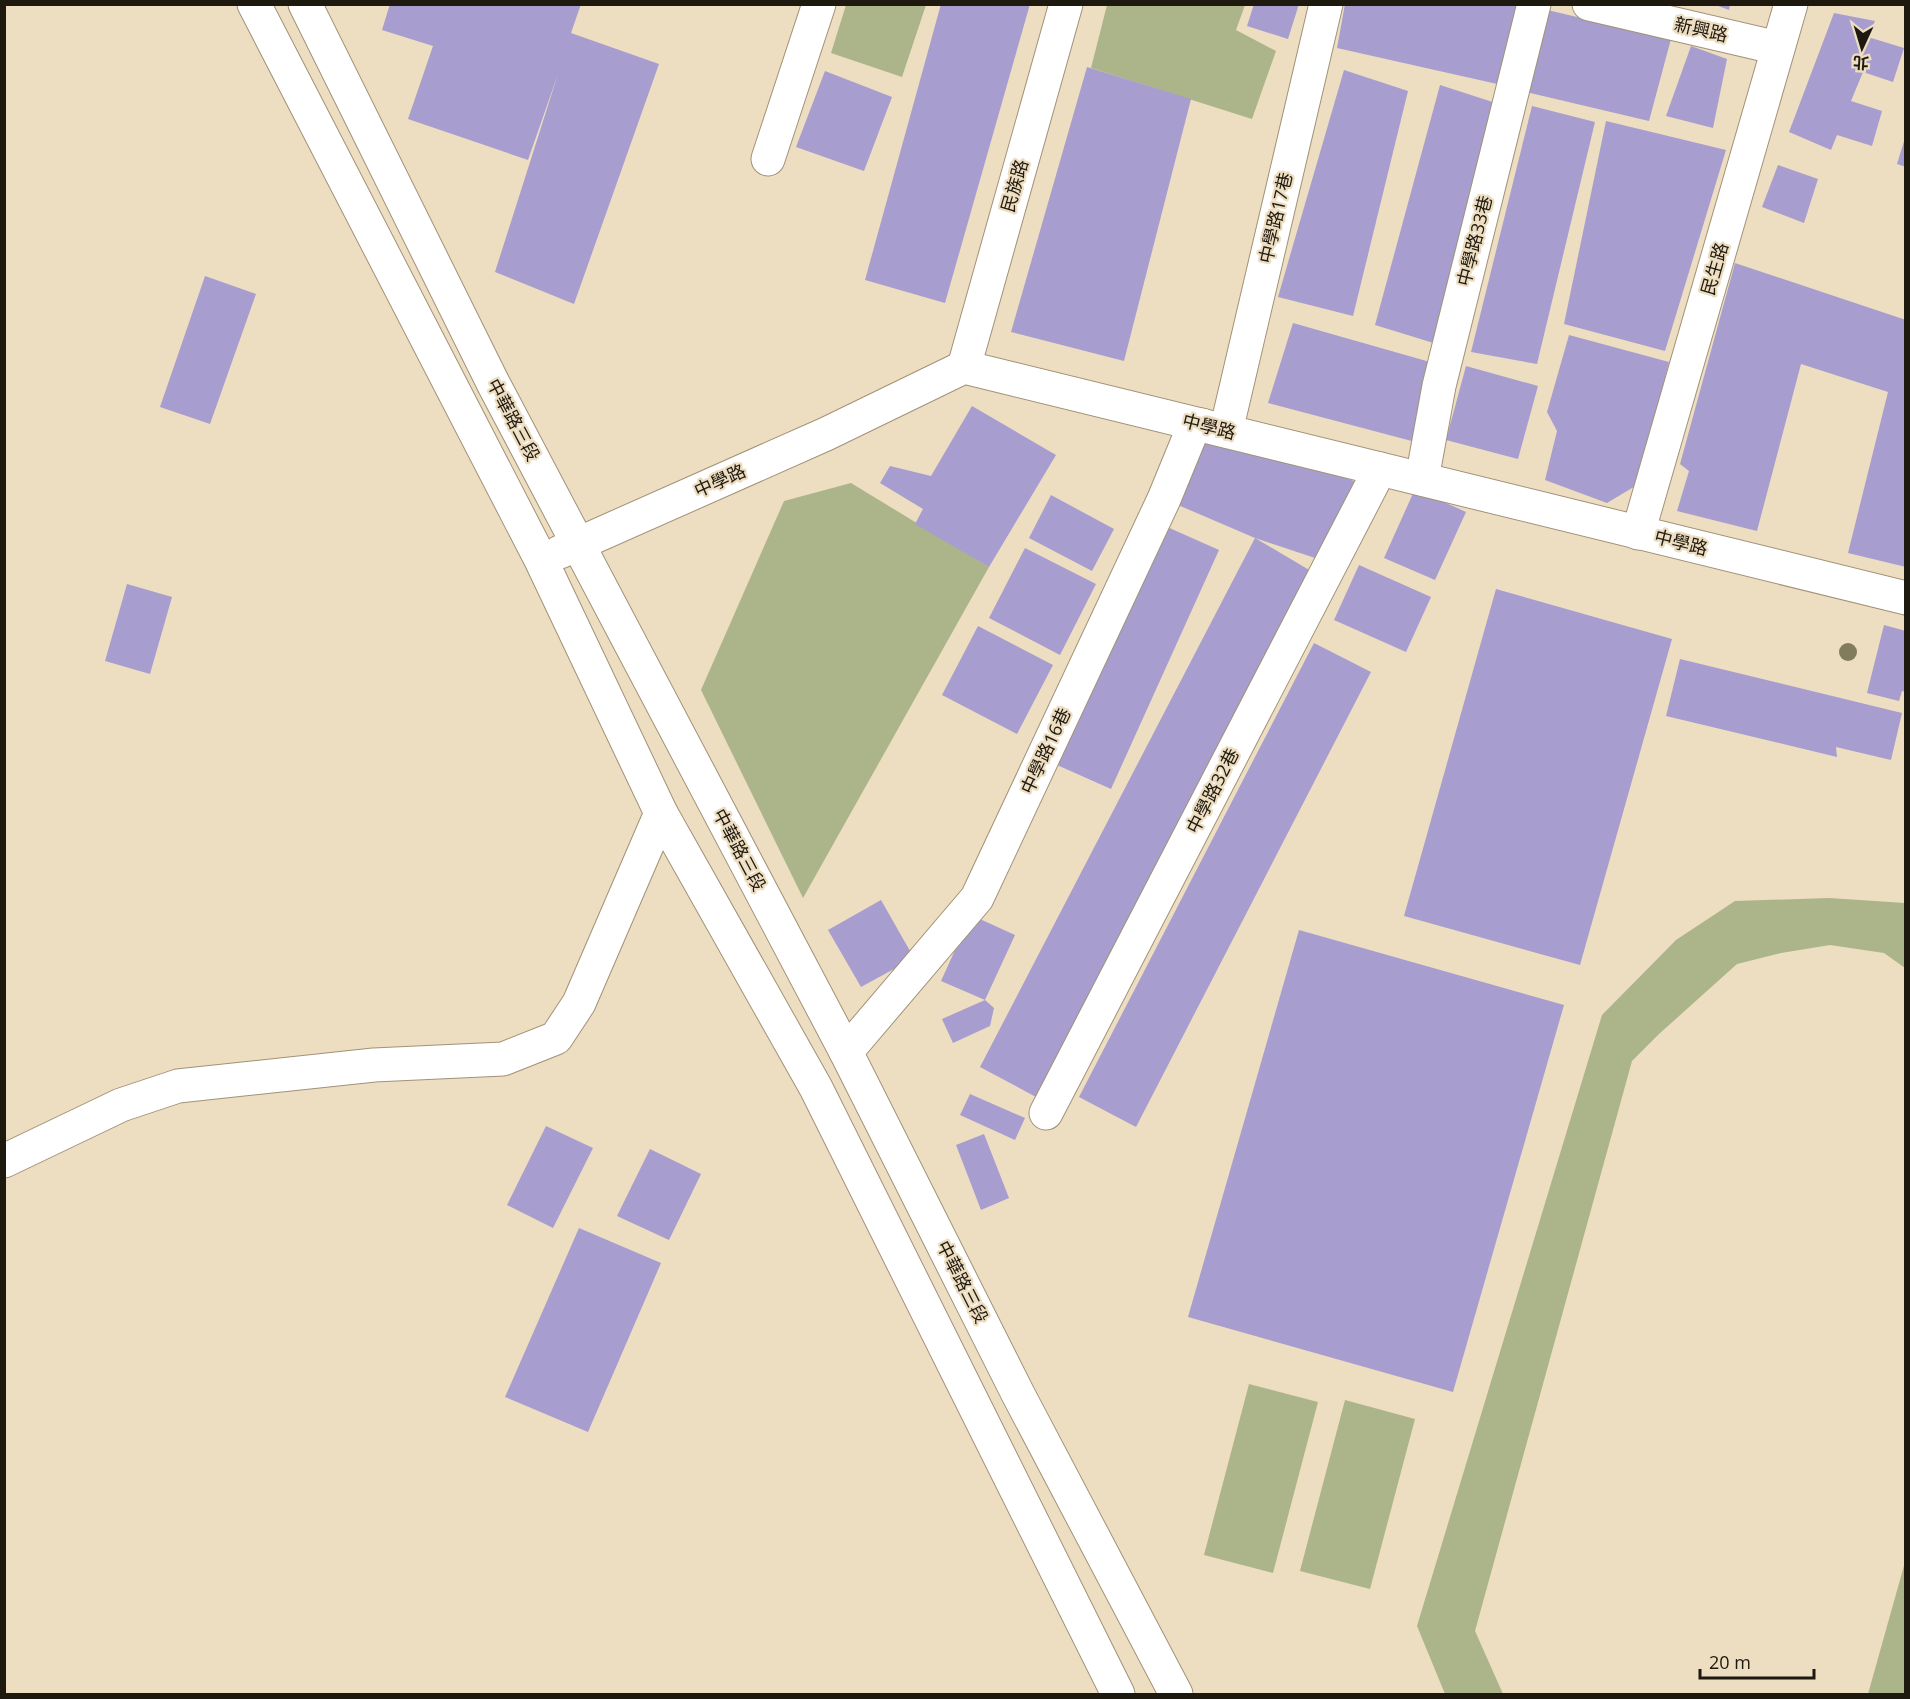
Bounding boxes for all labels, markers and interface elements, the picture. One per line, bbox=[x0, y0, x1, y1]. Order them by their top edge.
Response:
street label: 新興路 bbox=[1672, 11, 1730, 47]
north arrow bbox=[1832, 18, 1892, 78]
text: 北 bbox=[1852, 51, 1870, 74]
street label: 民族路 bbox=[995, 156, 1033, 215]
street label: 中學路17巷 bbox=[1253, 170, 1297, 266]
street label: 中學路33巷 bbox=[1451, 193, 1497, 289]
street label: 民生路 bbox=[1695, 239, 1733, 298]
street label: 中華路三段 bbox=[482, 374, 546, 465]
street label: 中學路 bbox=[1180, 408, 1238, 444]
street label: 中學路 bbox=[690, 458, 749, 502]
street label: 中學路 bbox=[1652, 524, 1710, 560]
street label: 中學路16巷 bbox=[1015, 704, 1076, 798]
street label: 中學路32巷 bbox=[1180, 744, 1244, 837]
street label: 中華路三段 bbox=[708, 804, 772, 895]
street label: 中華路三段 bbox=[932, 1236, 994, 1327]
scale bar bbox=[1700, 1642, 1814, 1680]
text: 20 m bbox=[1709, 1650, 1751, 1674]

